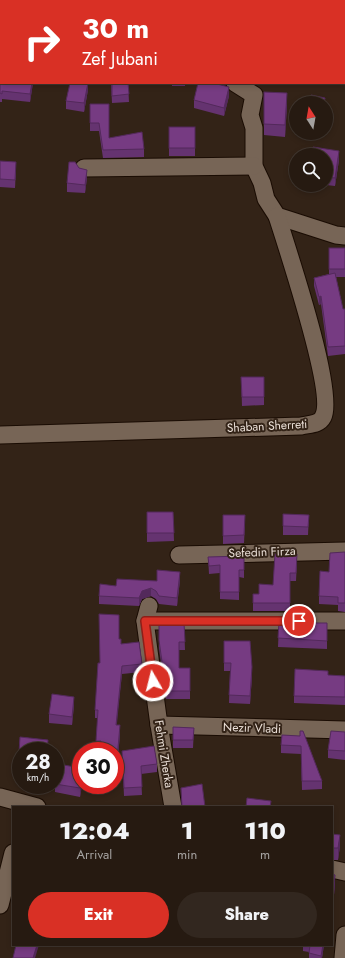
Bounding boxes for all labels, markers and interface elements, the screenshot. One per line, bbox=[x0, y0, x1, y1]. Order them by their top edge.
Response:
text: 30 m bbox=[82, 8, 149, 49]
icon: right bbox=[16, 16, 68, 68]
text: Zef Jubani bbox=[82, 46, 158, 72]
north arrow bbox=[289, 96, 333, 140]
map controls bbox=[289, 96, 333, 192]
button: search bbox=[289, 148, 333, 192]
street label: Shaban Sherreti bbox=[226, 415, 308, 437]
street label: Sefedin Firza bbox=[228, 542, 296, 562]
pin bbox=[282, 604, 316, 638]
icon: arrive bbox=[288, 610, 310, 632]
position arrow bbox=[132, 660, 174, 702]
street label: Nezir Vladi bbox=[223, 718, 281, 738]
street label: Fehmi Zherka bbox=[150, 719, 178, 789]
speed limit sign: 30 bbox=[72, 742, 124, 794]
text: 28 bbox=[25, 748, 51, 777]
text: km/h bbox=[27, 770, 49, 785]
text: 12:04 bbox=[59, 813, 130, 848]
text: 1 bbox=[181, 813, 193, 848]
text: 110 bbox=[244, 813, 286, 848]
text: Arrival bbox=[77, 845, 112, 864]
text: min bbox=[177, 845, 197, 864]
text: m bbox=[260, 845, 270, 864]
button: Exit bbox=[28, 892, 169, 938]
button: Share bbox=[177, 892, 317, 938]

